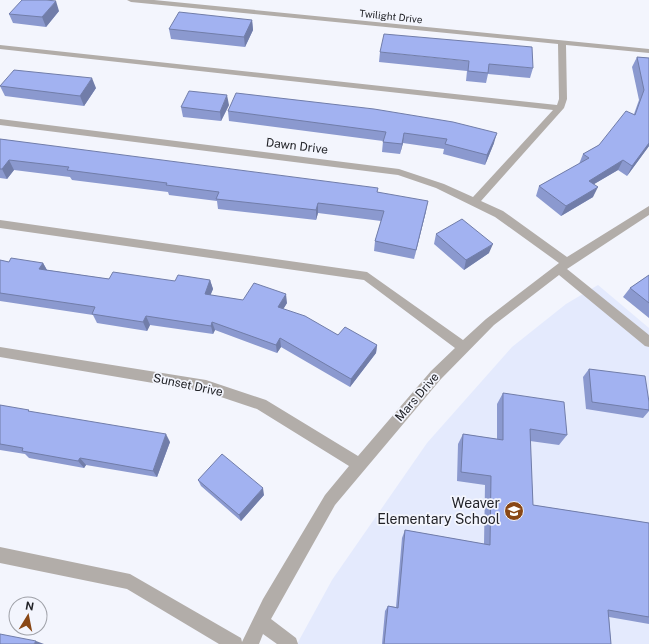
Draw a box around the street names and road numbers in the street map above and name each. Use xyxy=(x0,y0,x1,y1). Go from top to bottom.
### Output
street label: Twilight Drive xyxy=(359,7,423,25)
street label: Dawn Drive xyxy=(265,135,329,157)
street label: Mars Drive xyxy=(392,370,442,424)
street label: Sunset Drive xyxy=(152,371,224,399)

